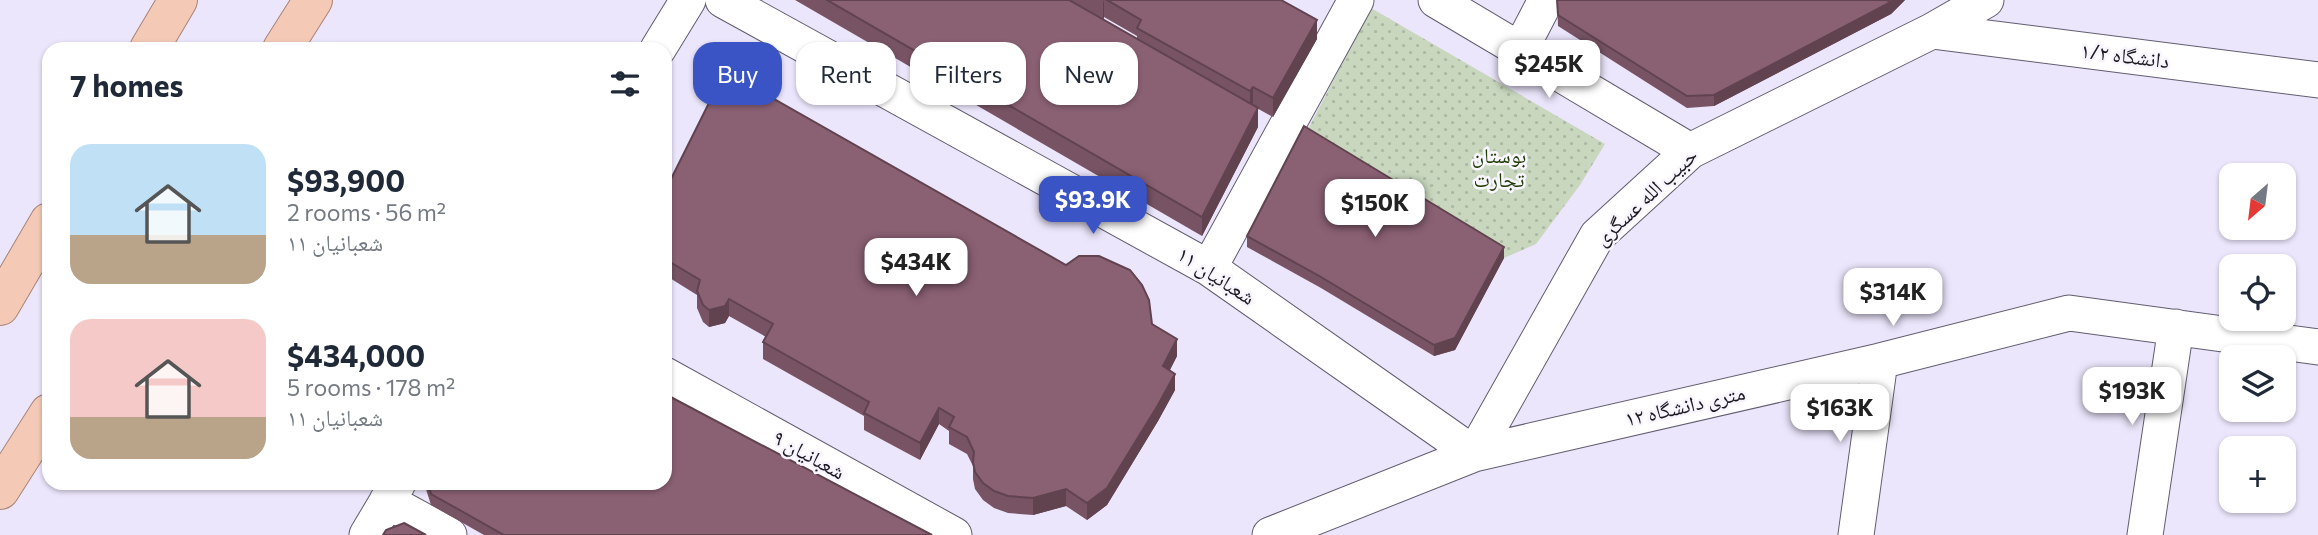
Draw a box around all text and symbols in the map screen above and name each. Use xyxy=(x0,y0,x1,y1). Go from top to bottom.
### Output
street label: دانشگاه ۱/۲ xyxy=(2079,37,2171,72)
pin: $245K xyxy=(1500,41,1598,100)
chip: Buy xyxy=(693,42,782,105)
chip: Rent xyxy=(796,42,896,105)
chip: Filters xyxy=(910,42,1026,105)
chip: New xyxy=(1040,42,1138,105)
text: $245K xyxy=(1514,49,1584,77)
icon: filters xyxy=(606,65,644,103)
text: 7 homes xyxy=(70,66,183,103)
park label: بوستان تجارت xyxy=(1472,142,1526,191)
street label: حبیب الله عسگری xyxy=(1588,142,1702,251)
text: $93,900 xyxy=(287,161,405,198)
north arrow xyxy=(2219,163,2296,240)
map controls xyxy=(2219,163,2296,513)
icon: home xyxy=(126,172,210,256)
pin: $93.9K xyxy=(1036,176,1150,236)
pin: $150K xyxy=(1326,180,1424,239)
text: $93.9K xyxy=(1055,185,1131,213)
text: $150K xyxy=(1341,188,1409,216)
text: 2 rooms · 56 m² xyxy=(287,198,446,226)
text: شعبانیان ۱۱ xyxy=(287,228,383,256)
pin: $434K xyxy=(867,238,965,298)
street label: شعبانیان ۱۱ xyxy=(1173,240,1260,310)
text: $434K xyxy=(881,247,951,275)
button: locate xyxy=(2219,254,2296,331)
pin: $314K xyxy=(1844,268,1942,328)
text: $314K xyxy=(1859,277,1927,305)
text: $434,000 xyxy=(287,336,425,373)
button: layers xyxy=(2219,345,2296,422)
icon: home xyxy=(126,347,210,431)
pin: $193K xyxy=(2083,368,2181,427)
text: 5 rooms · 178 m² xyxy=(287,373,455,401)
text: $193K xyxy=(2098,376,2166,404)
street label: ۱۲ متری دانشگاه xyxy=(1622,379,1747,431)
pin: $163K xyxy=(1791,384,1889,444)
text: $163K xyxy=(1806,393,1874,421)
text: شعبانیان ۱۱ xyxy=(287,403,383,431)
street label: شعبانیان ۹ xyxy=(769,424,850,484)
button: + xyxy=(2219,436,2296,513)

